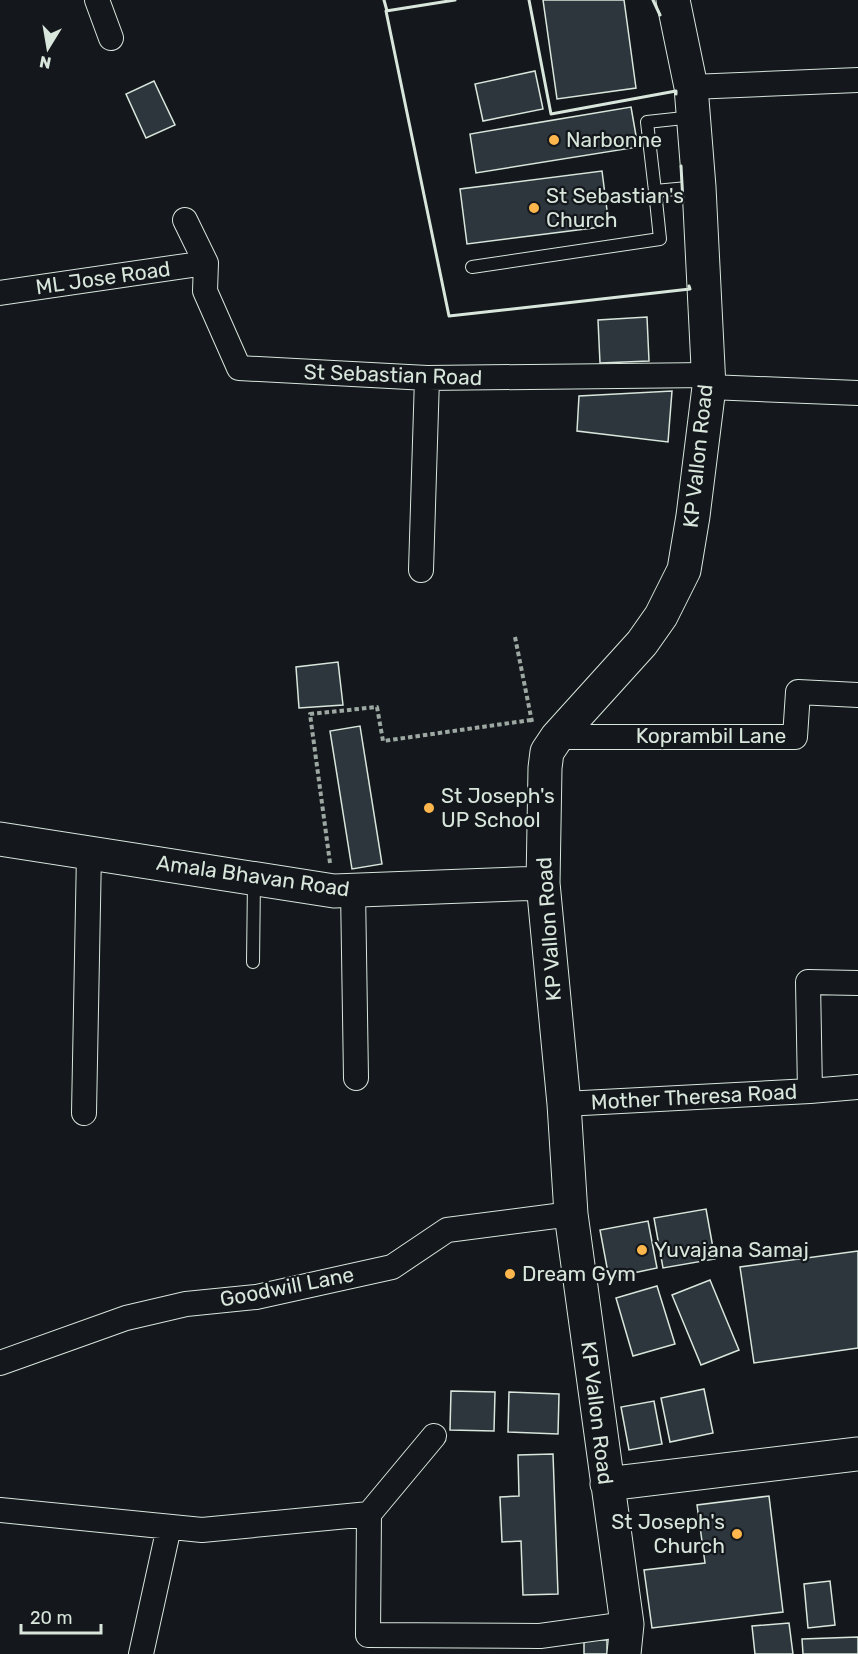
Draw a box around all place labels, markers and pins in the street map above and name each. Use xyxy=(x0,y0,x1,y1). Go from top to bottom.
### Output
place label: Narbonne xyxy=(566,127,662,152)
marker: Narbonne xyxy=(547,133,561,147)
place label: St Sebastian's Church xyxy=(546,183,684,232)
marker: St Sebastian's Church xyxy=(527,201,541,215)
place label: St Joseph's UP School xyxy=(441,783,555,832)
marker: St Joseph's UP School xyxy=(422,801,436,815)
place label: Yuvajana Samaj xyxy=(654,1237,809,1262)
marker: Yuvajana Samaj xyxy=(635,1243,649,1257)
place label: Dream Gym xyxy=(522,1261,636,1286)
marker: Dream Gym xyxy=(503,1267,517,1281)
place label: St Joseph's Church xyxy=(611,1509,725,1558)
marker: St Joseph's Church xyxy=(730,1527,744,1541)

